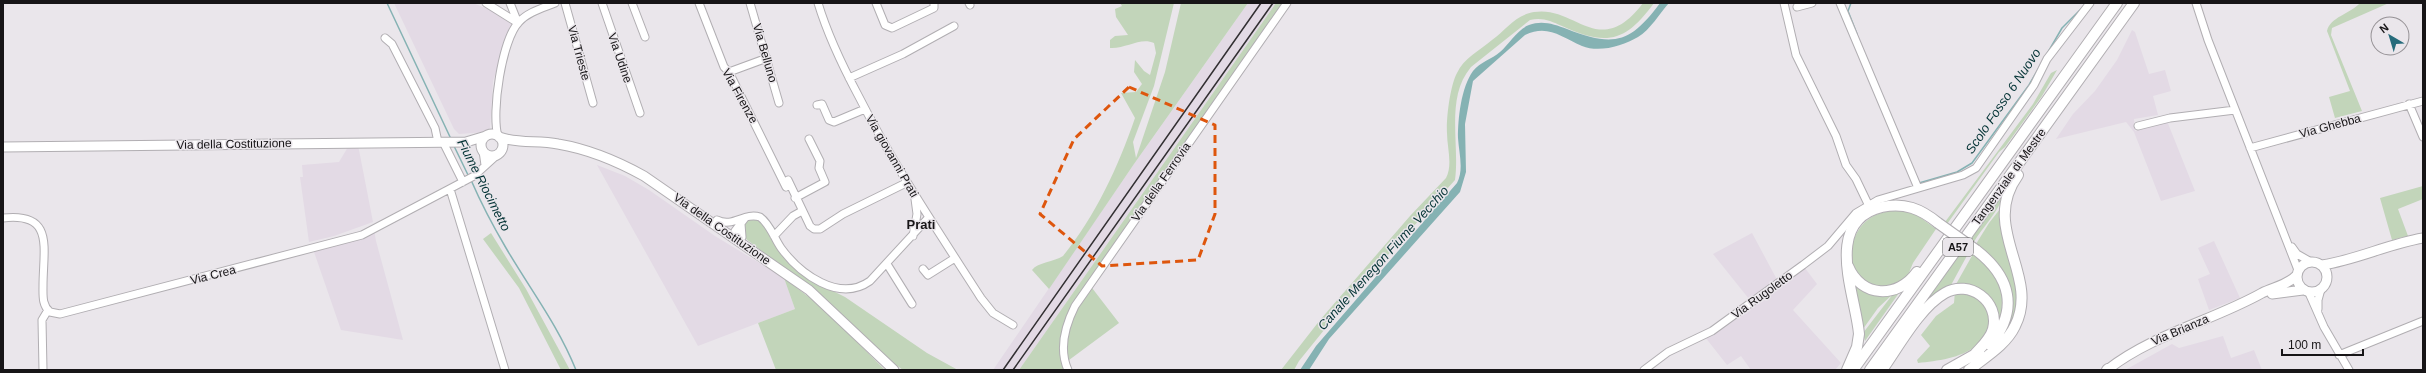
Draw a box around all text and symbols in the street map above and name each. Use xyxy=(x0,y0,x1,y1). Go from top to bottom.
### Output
north arrow xyxy=(2370,16,2410,56)
text: N xyxy=(2377,21,2391,35)
street label: Via Belluno xyxy=(750,22,780,84)
street label: Via Trieste xyxy=(565,24,593,82)
street label: Via Udine xyxy=(605,31,635,85)
water label: Scolo Fosso 6 Nuovo xyxy=(1962,46,2044,156)
street label: Via Firenze xyxy=(719,66,761,126)
street label: Via Ghebba xyxy=(2298,111,2363,141)
street label: Via giovanni Prati xyxy=(863,112,921,200)
street label: Tangenziale di Mestre xyxy=(1969,125,2049,228)
street label: Via della Costituzione xyxy=(176,136,292,152)
water label: Fiume Riocimetto xyxy=(454,137,514,233)
street label: Via della Ferrovia xyxy=(1129,140,1194,224)
water label: Canale Menegon Fiume Vecchio xyxy=(1314,183,1452,333)
street label: Via della Costituzione xyxy=(671,190,773,268)
district label: Prati xyxy=(907,217,935,232)
road number: A57 xyxy=(1943,238,1973,256)
street label: Via Crea xyxy=(189,263,238,287)
street label: Via Rugoletto xyxy=(1729,268,1795,322)
street label: Via Brianza xyxy=(2149,311,2211,348)
scale bar xyxy=(2282,331,2363,357)
text: 100 m xyxy=(2288,338,2321,352)

